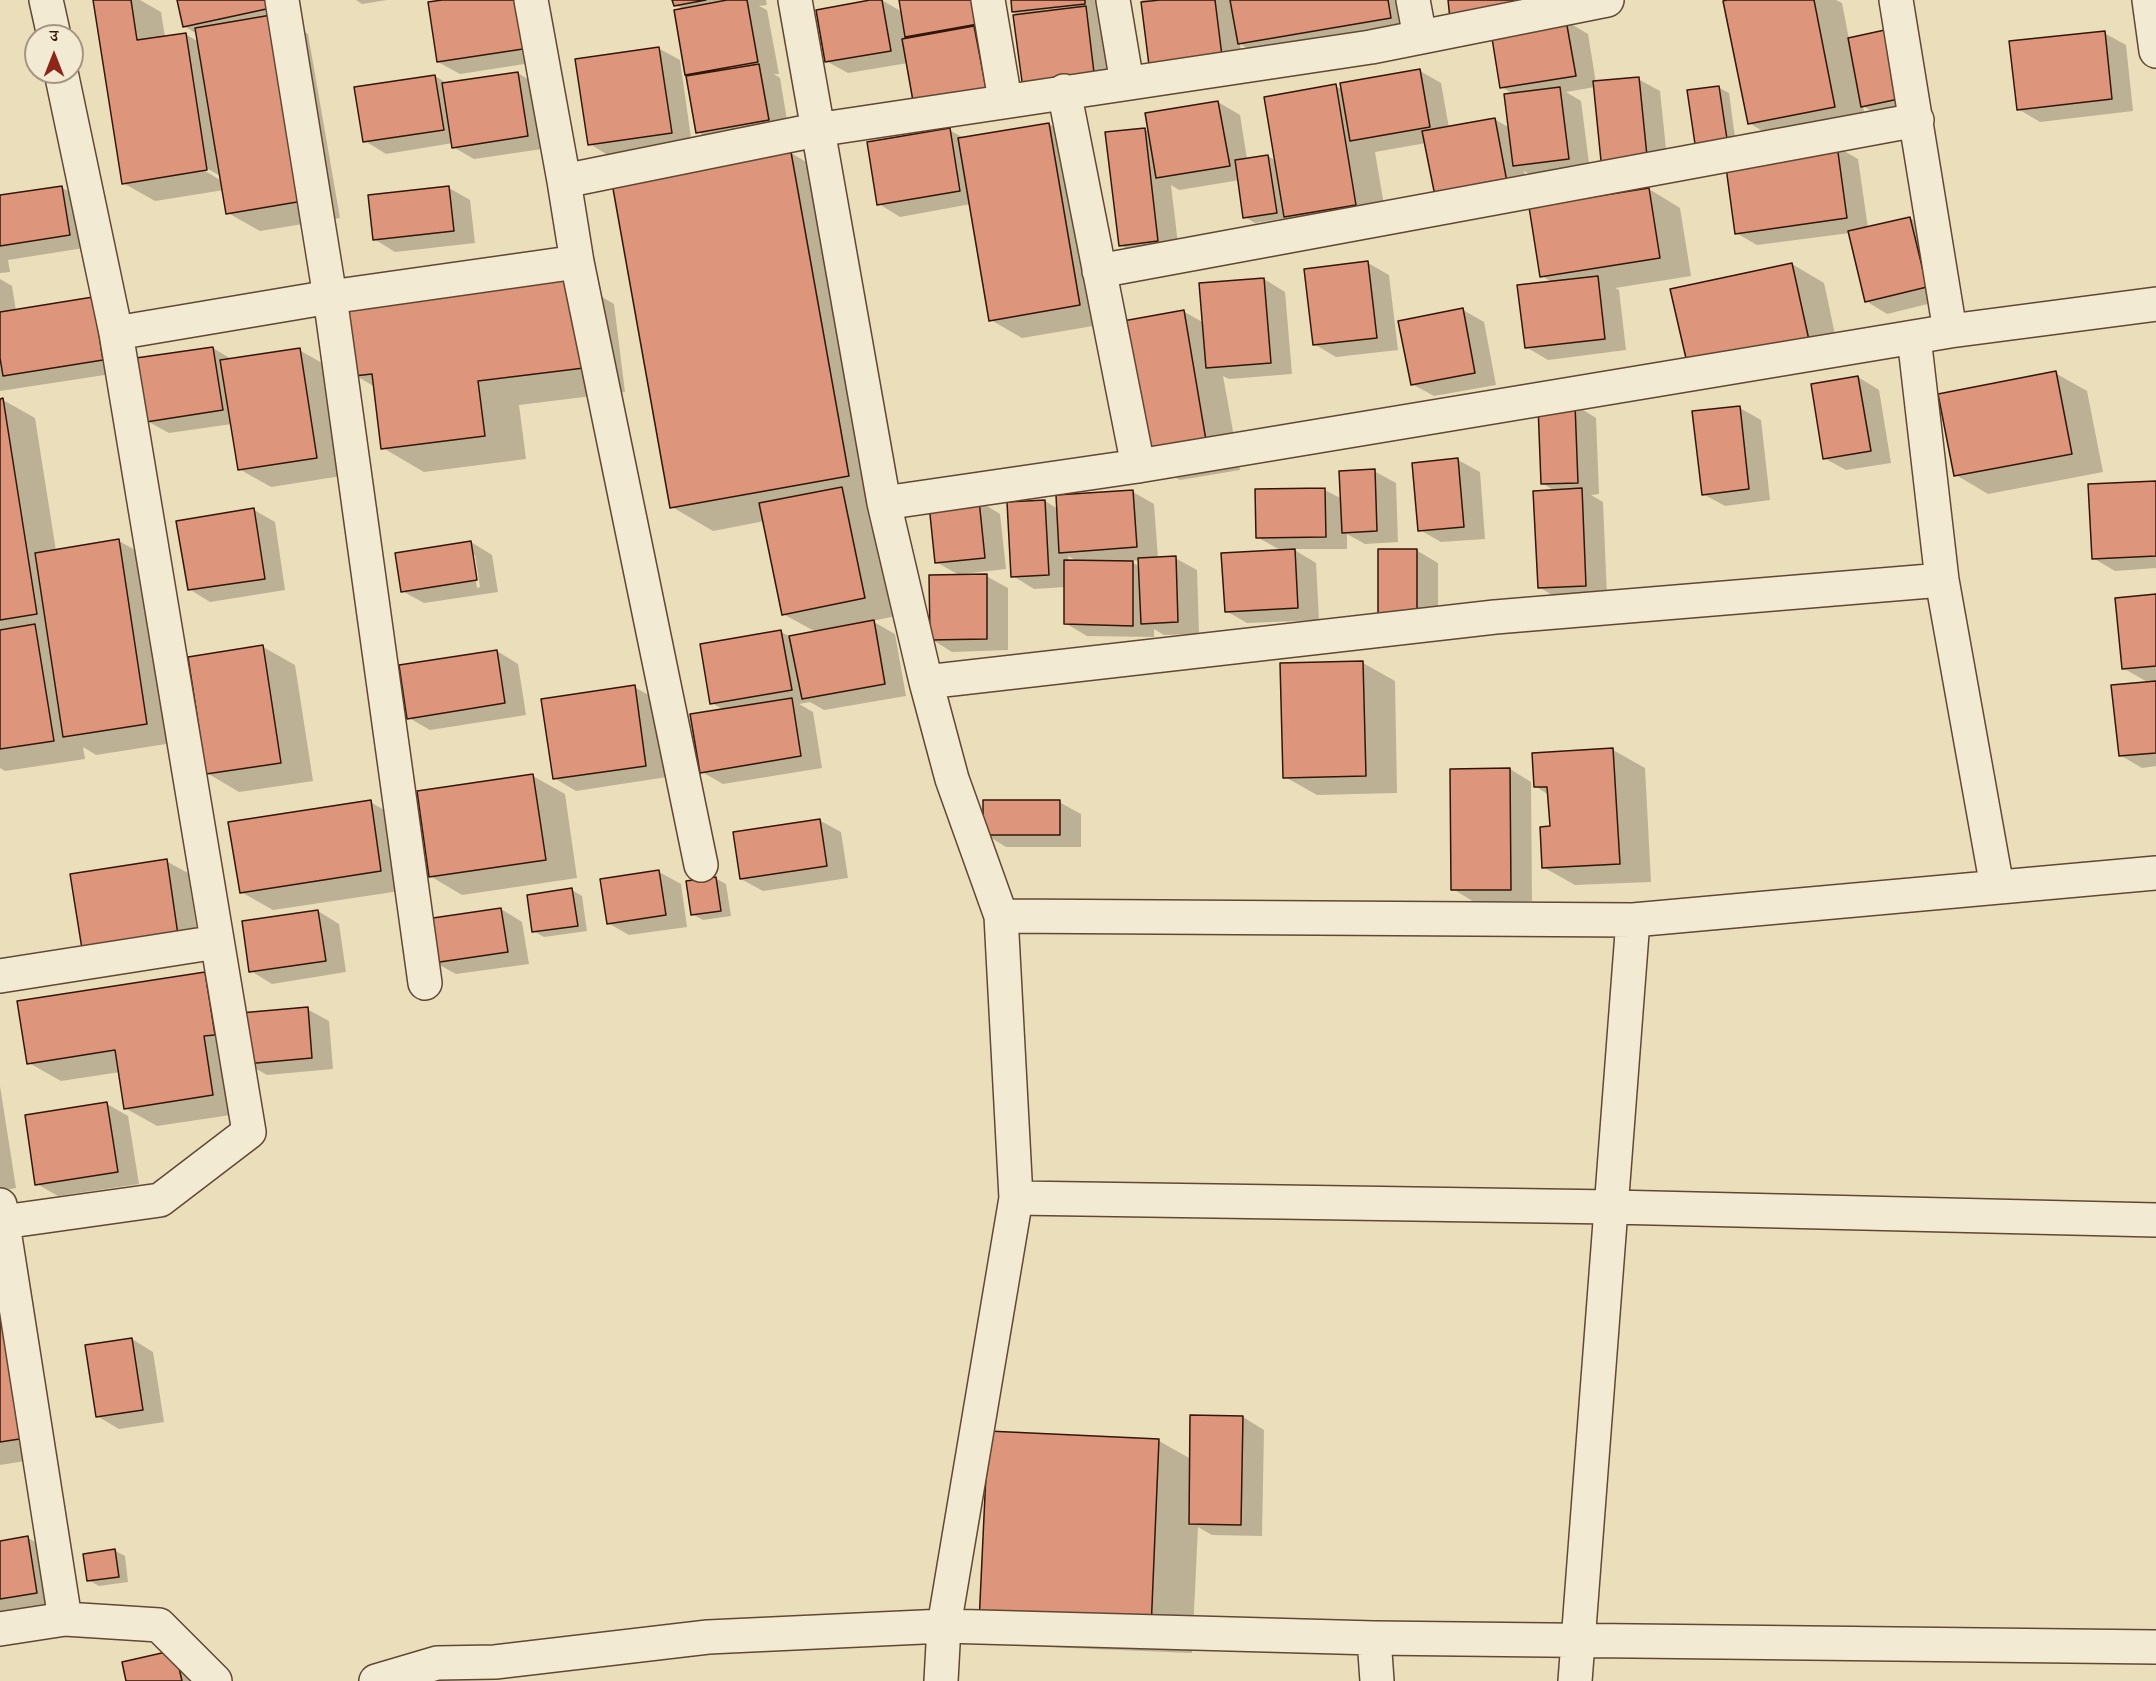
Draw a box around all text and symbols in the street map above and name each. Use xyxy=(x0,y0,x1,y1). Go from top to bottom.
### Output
north arrow xyxy=(24,24,84,84)
text: उ xyxy=(50,26,58,49)

